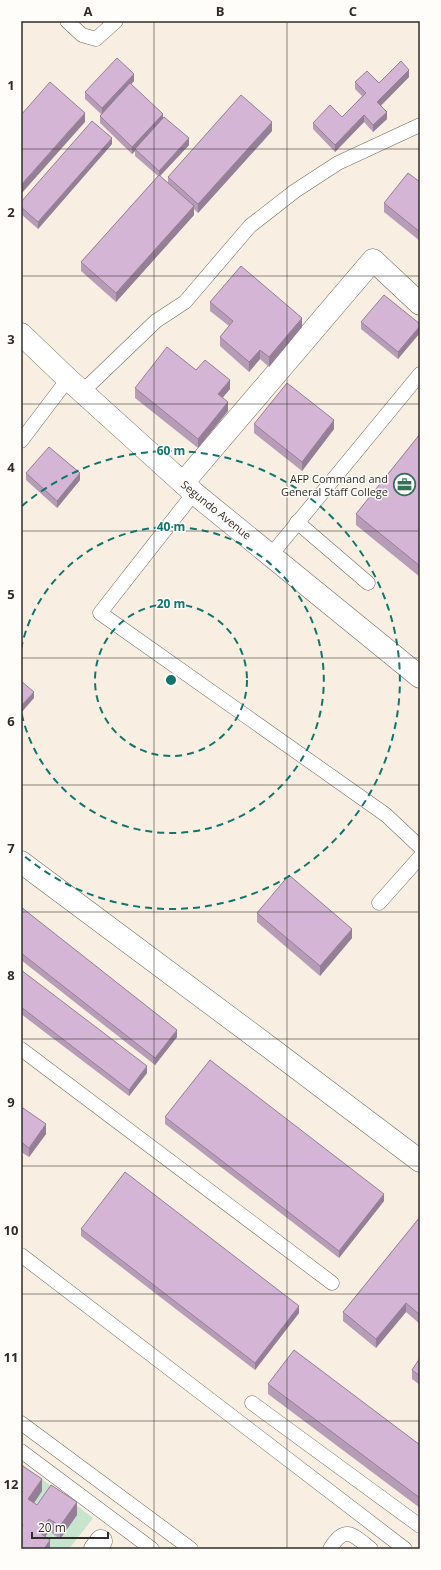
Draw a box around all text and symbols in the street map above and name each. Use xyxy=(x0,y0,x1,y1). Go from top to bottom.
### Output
text: A xyxy=(84,2,93,20)
text: B xyxy=(216,2,225,20)
text: C xyxy=(349,2,357,20)
text: 1 xyxy=(7,76,15,94)
text: 2 xyxy=(7,203,15,221)
text: 3 xyxy=(7,330,15,348)
text: 60 m xyxy=(157,442,185,459)
text: 4 xyxy=(7,458,15,476)
place label: AFP Command and General Staff College xyxy=(281,471,388,499)
office icon: AFP Command and General Staff College xyxy=(391,472,417,498)
street label: Segundo Avenue xyxy=(178,477,255,543)
text: 40 m xyxy=(157,518,185,535)
text: 5 xyxy=(7,585,15,603)
text: 20 m xyxy=(157,595,185,612)
centre of rings xyxy=(164,673,178,687)
text: 6 xyxy=(7,712,15,730)
text: 7 xyxy=(7,839,15,857)
text: 8 xyxy=(7,966,15,984)
text: 9 xyxy=(7,1093,15,1111)
text: 10 xyxy=(4,1221,18,1239)
text: 11 xyxy=(4,1348,18,1366)
text: 12 xyxy=(4,1475,19,1493)
scale bar xyxy=(32,1514,108,1540)
text: 20 m xyxy=(38,1519,66,1536)

